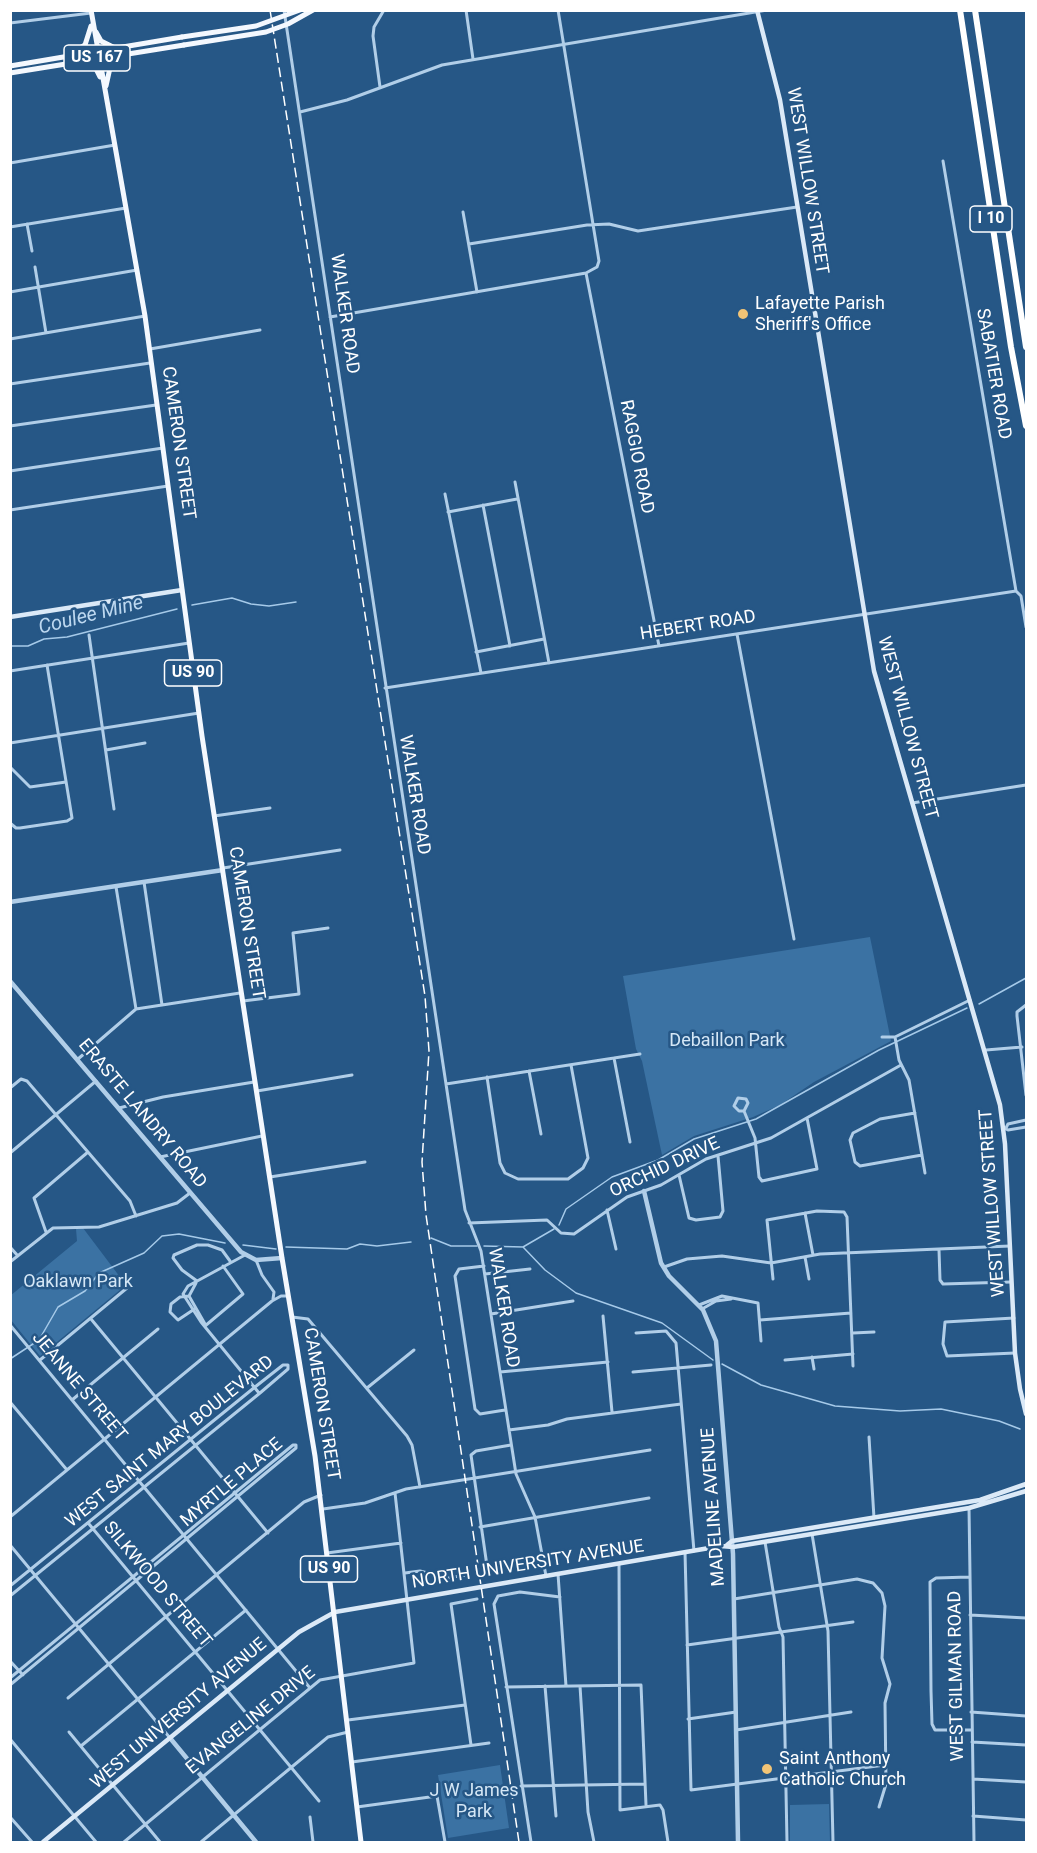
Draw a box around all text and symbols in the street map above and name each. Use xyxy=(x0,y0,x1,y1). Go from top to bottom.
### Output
road number: US 167 xyxy=(64,45,130,71)
street label: WEST WILLOW STREET xyxy=(782,86,832,276)
road number: I 10 xyxy=(970,206,1012,232)
street label: WALKER ROAD xyxy=(325,253,363,375)
place label: Lafayette Parish Sheriff's Office xyxy=(755,293,885,336)
marker: Lafayette Parish Sheriff's Office xyxy=(736,307,750,321)
street label: SABATIER ROAD xyxy=(971,307,1015,441)
street label: CAMERON STREET xyxy=(157,365,199,521)
street label: RAGGIO ROAD xyxy=(614,398,658,516)
water label: Coulee Mine xyxy=(36,591,146,641)
street label: HEBERT ROAD xyxy=(639,606,757,646)
street label: WEST WILLOW STREET xyxy=(872,634,942,822)
road number: US 90 xyxy=(164,660,222,686)
street label: WALKER ROAD xyxy=(394,734,434,856)
street label: CAMERON STREET xyxy=(223,845,269,1001)
park label: Debaillon Park xyxy=(669,1030,785,1052)
street label: ERASTE LANDRY ROAD xyxy=(73,1035,211,1193)
street label: WEST WILLOW STREET xyxy=(976,1108,1010,1298)
street label: ORCHID DRIVE xyxy=(607,1133,723,1203)
street label: WALKER ROAD xyxy=(483,1247,523,1369)
park label: Oaklawn Park xyxy=(23,1271,133,1293)
street label: CAMERON STREET xyxy=(298,1326,344,1482)
street label: JEANNE STREET xyxy=(27,1328,131,1446)
street label: WEST SAINT MARY BOULEVARD xyxy=(62,1351,278,1533)
street label: MADELINE AVENUE xyxy=(698,1427,730,1587)
street label: MYRTLE PLACE xyxy=(177,1434,287,1532)
street label: SILKWOOD STREET xyxy=(98,1518,216,1652)
street label: NORTH UNIVERSITY AVENUE xyxy=(410,1536,646,1594)
road number: US 90 xyxy=(300,1556,358,1582)
street label: WEST GILMAN ROAD xyxy=(945,1590,969,1762)
street label: WEST UNIVERSITY AVENUE xyxy=(87,1634,271,1794)
street label: EVANGELINE DRIVE xyxy=(182,1662,320,1780)
place label: Saint Anthony Catholic Church xyxy=(779,1748,906,1790)
marker: Saint Anthony Catholic Church xyxy=(760,1762,774,1776)
park label: J W James Park xyxy=(429,1780,519,1822)

